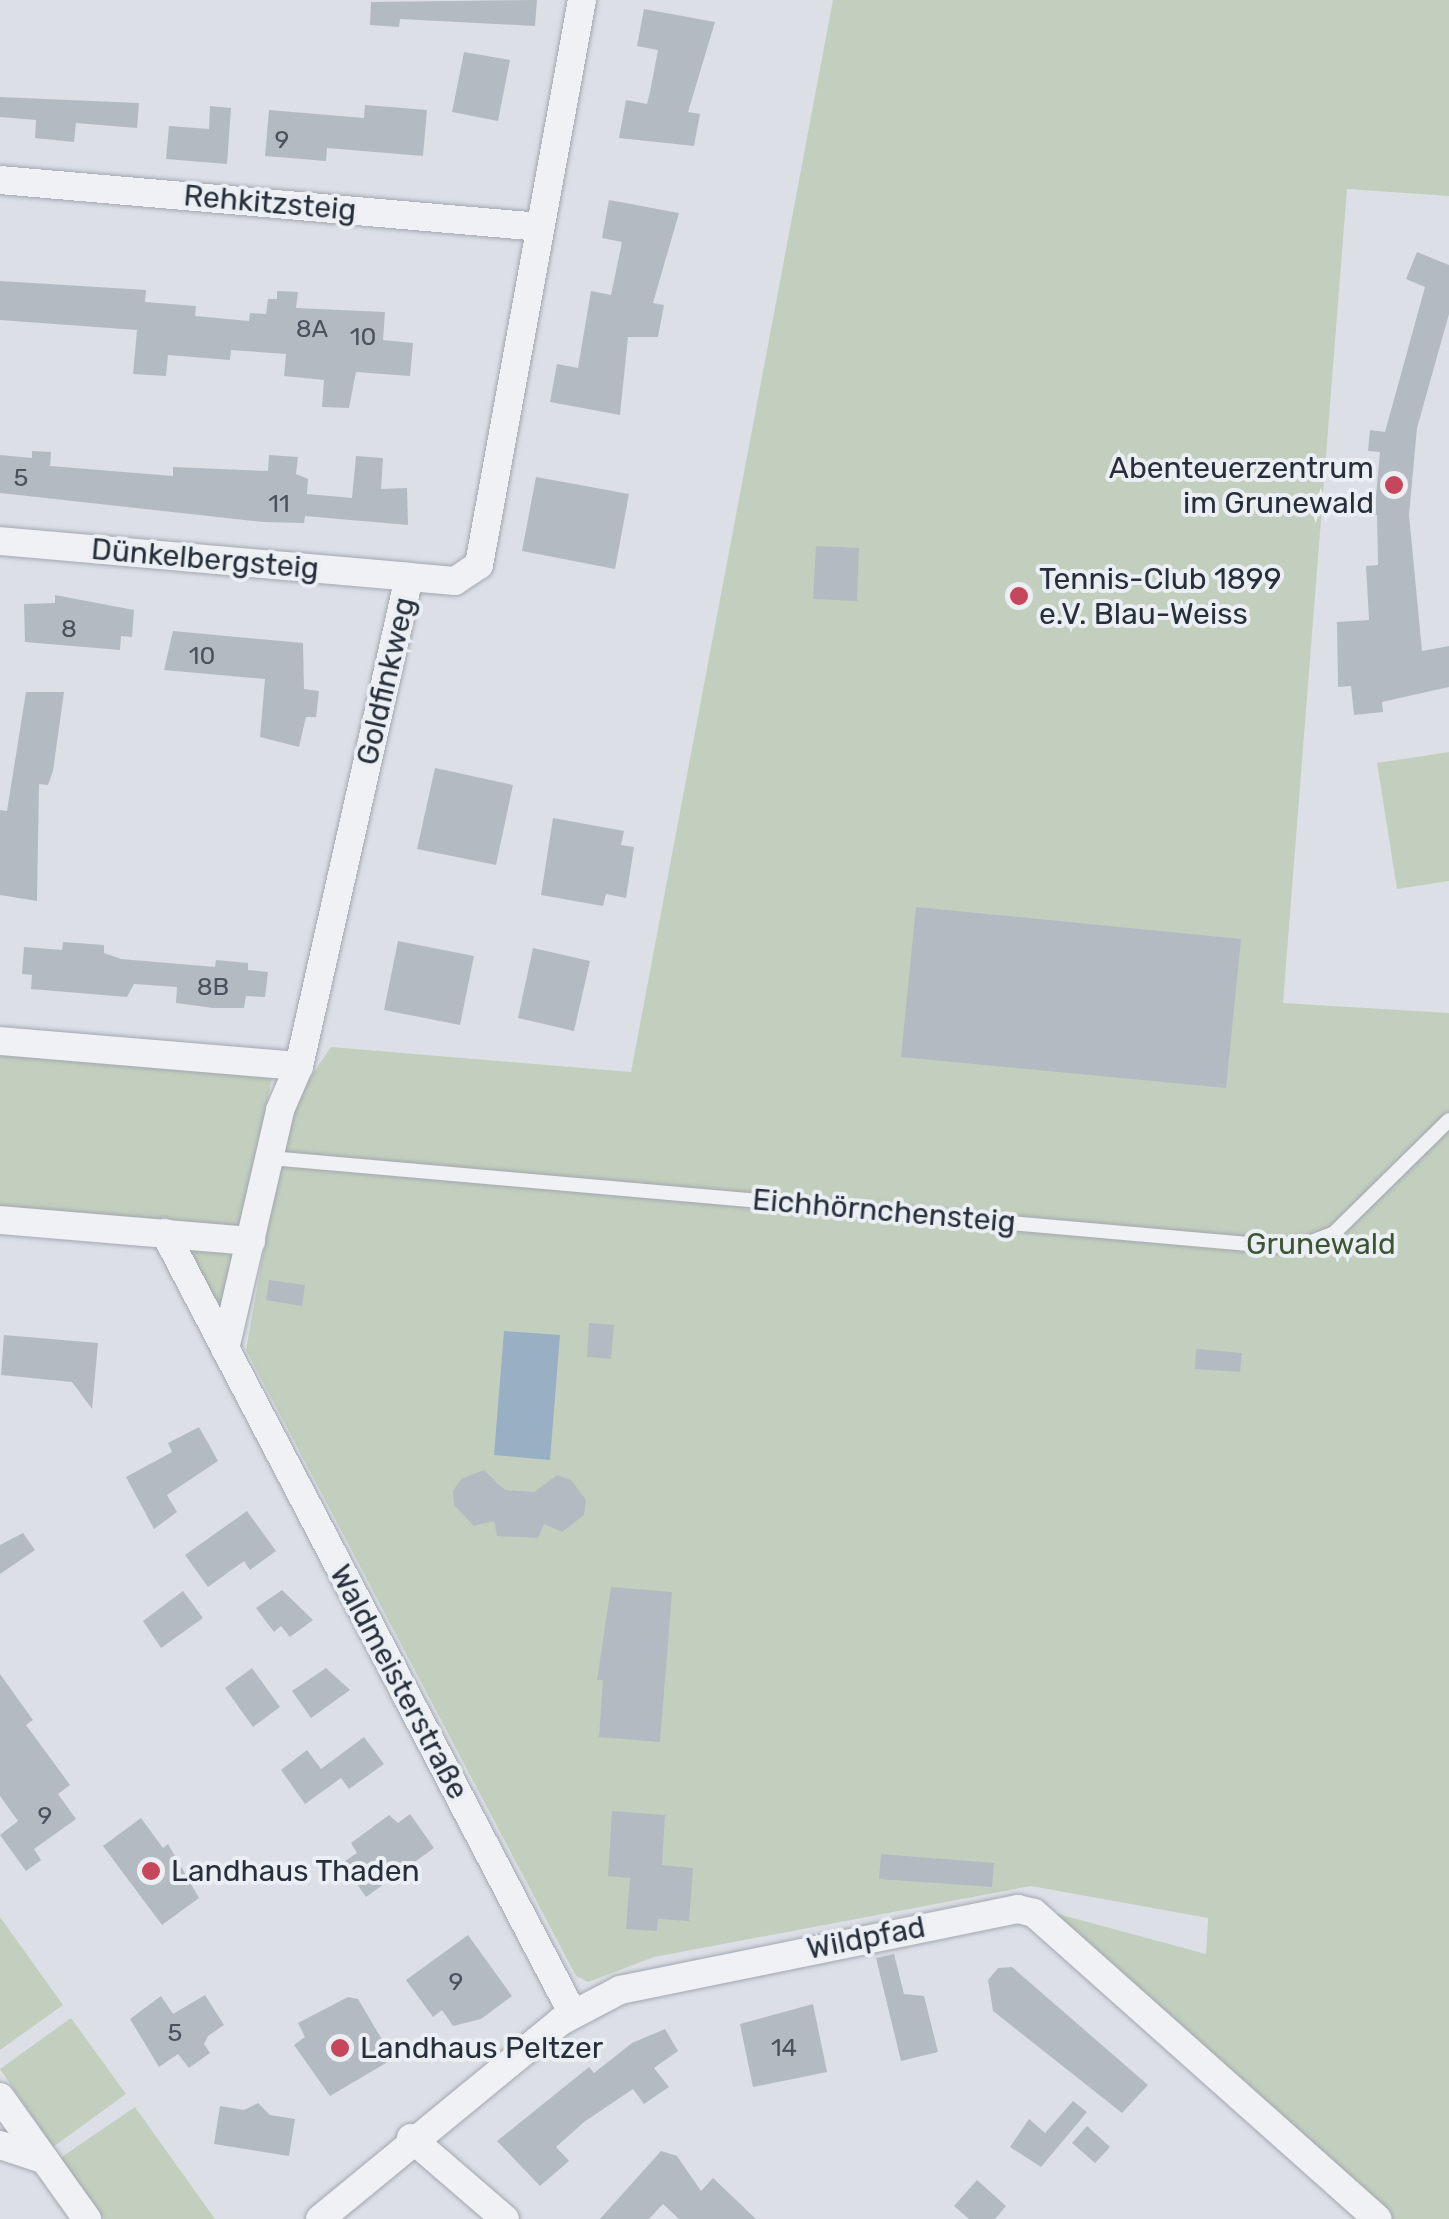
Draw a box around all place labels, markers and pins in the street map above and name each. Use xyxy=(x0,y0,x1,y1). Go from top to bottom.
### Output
place label: Abenteuerzentrum im Grunewald xyxy=(1109,450,1374,520)
marker: Abenteuerzentrum im Grunewald xyxy=(1383,474,1405,496)
place label: Tennis-Club 1899 e.V. Blau-Weiss xyxy=(1039,561,1281,632)
marker: Tennis-Club 1899 e.V. Blau-Weiss xyxy=(1008,585,1030,607)
place label: Landhaus Thaden xyxy=(171,1853,420,1889)
marker: Landhaus Thaden xyxy=(140,1860,162,1882)
place label: Landhaus Peltzer xyxy=(360,2030,603,2066)
marker: Landhaus Peltzer xyxy=(329,2037,351,2059)

